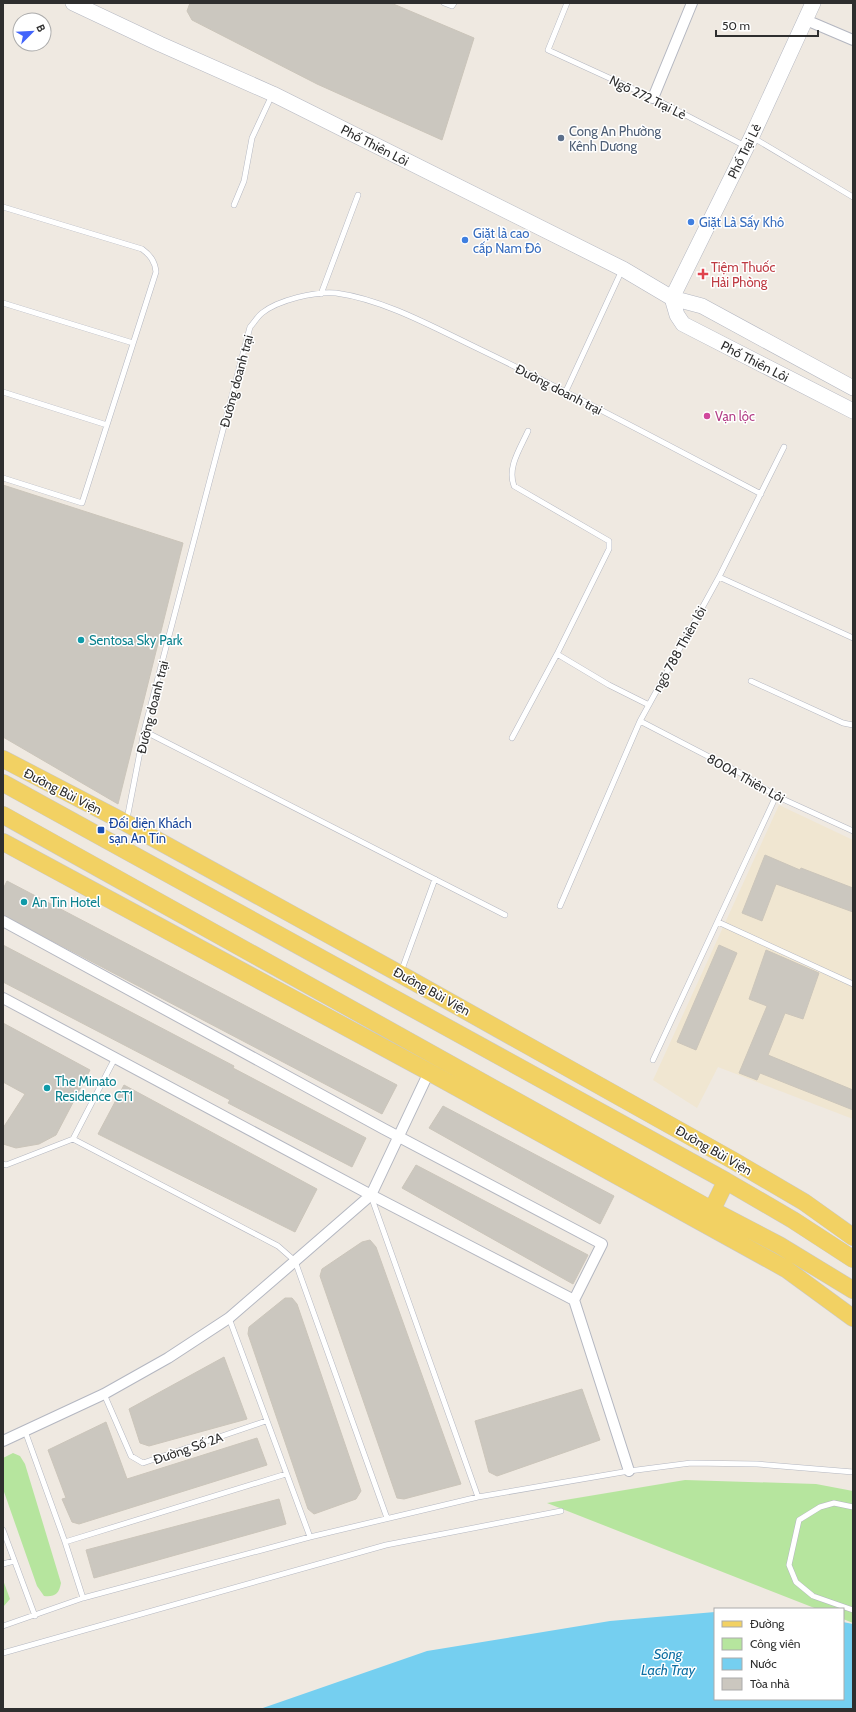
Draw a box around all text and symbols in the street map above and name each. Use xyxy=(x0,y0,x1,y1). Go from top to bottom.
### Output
north arrow xyxy=(12,12,52,52)
scale bar xyxy=(716,12,818,38)
text: 50 m xyxy=(722,18,750,33)
text: B xyxy=(33,22,49,34)
street label: Ngõ 272 Trại Lẻ xyxy=(607,72,689,123)
street label: Phố Thiên Lôi xyxy=(338,121,412,169)
street label: Phố Trại Lẻ xyxy=(724,121,764,181)
place label: Cong An Phường Kênh Dương xyxy=(569,123,661,154)
marker: Cong An Phường Kênh Dương xyxy=(556,133,566,143)
place label: Giặt Là Sấy Khô xyxy=(699,214,784,230)
marker: Giặt Là Sấy Khô xyxy=(686,217,696,227)
place label: Giặt là cao cấp Nam Đô xyxy=(473,225,542,256)
marker: Giặt là cao cấp Nam Đô xyxy=(460,235,470,245)
place label: Tiệm Thuốc Hải Phòng xyxy=(711,259,775,290)
marker: Tiệm Thuốc Hải Phòng xyxy=(698,269,708,279)
street label: Đường doanh trại xyxy=(216,333,256,429)
street label: Phố Thiên Lôi xyxy=(718,337,792,385)
street label: Đường doanh trại xyxy=(513,360,605,418)
place label: Vạn lộc xyxy=(715,408,755,424)
marker: Vạn lộc xyxy=(702,411,712,421)
street label: ngõ 788 Thiên lôi xyxy=(649,603,709,695)
place label: Sentosa Sky Park xyxy=(89,632,183,648)
marker: Sentosa Sky Park xyxy=(76,635,86,645)
street label: Đường doanh trại xyxy=(133,659,171,755)
street label: 800A Thiên Lôi xyxy=(704,750,788,806)
street label: Đường Bùi Viện xyxy=(21,764,105,818)
place label: Đối diện Khách sạn An Tín xyxy=(109,815,192,846)
marker: Đối diện Khách sạn An Tín xyxy=(96,825,106,835)
place label: An Tin Hotel xyxy=(32,894,100,910)
marker: An Tin Hotel xyxy=(19,897,29,907)
street label: Đường Bùi Viện xyxy=(391,963,473,1019)
place label: The Minato Residence CT1 xyxy=(55,1073,133,1104)
marker: The Minato Residence CT1 xyxy=(42,1083,52,1093)
street label: Đường Bùi Viện xyxy=(673,1122,755,1178)
street label: Đường Số 2A xyxy=(151,1429,225,1467)
legend xyxy=(714,1608,844,1700)
text: Đường xyxy=(750,1616,785,1631)
text: Công viên xyxy=(750,1636,801,1651)
water label: Sông Lạch Tray xyxy=(641,1645,696,1679)
text: Nước xyxy=(750,1656,777,1671)
text: Tòa nhà xyxy=(750,1676,790,1691)

